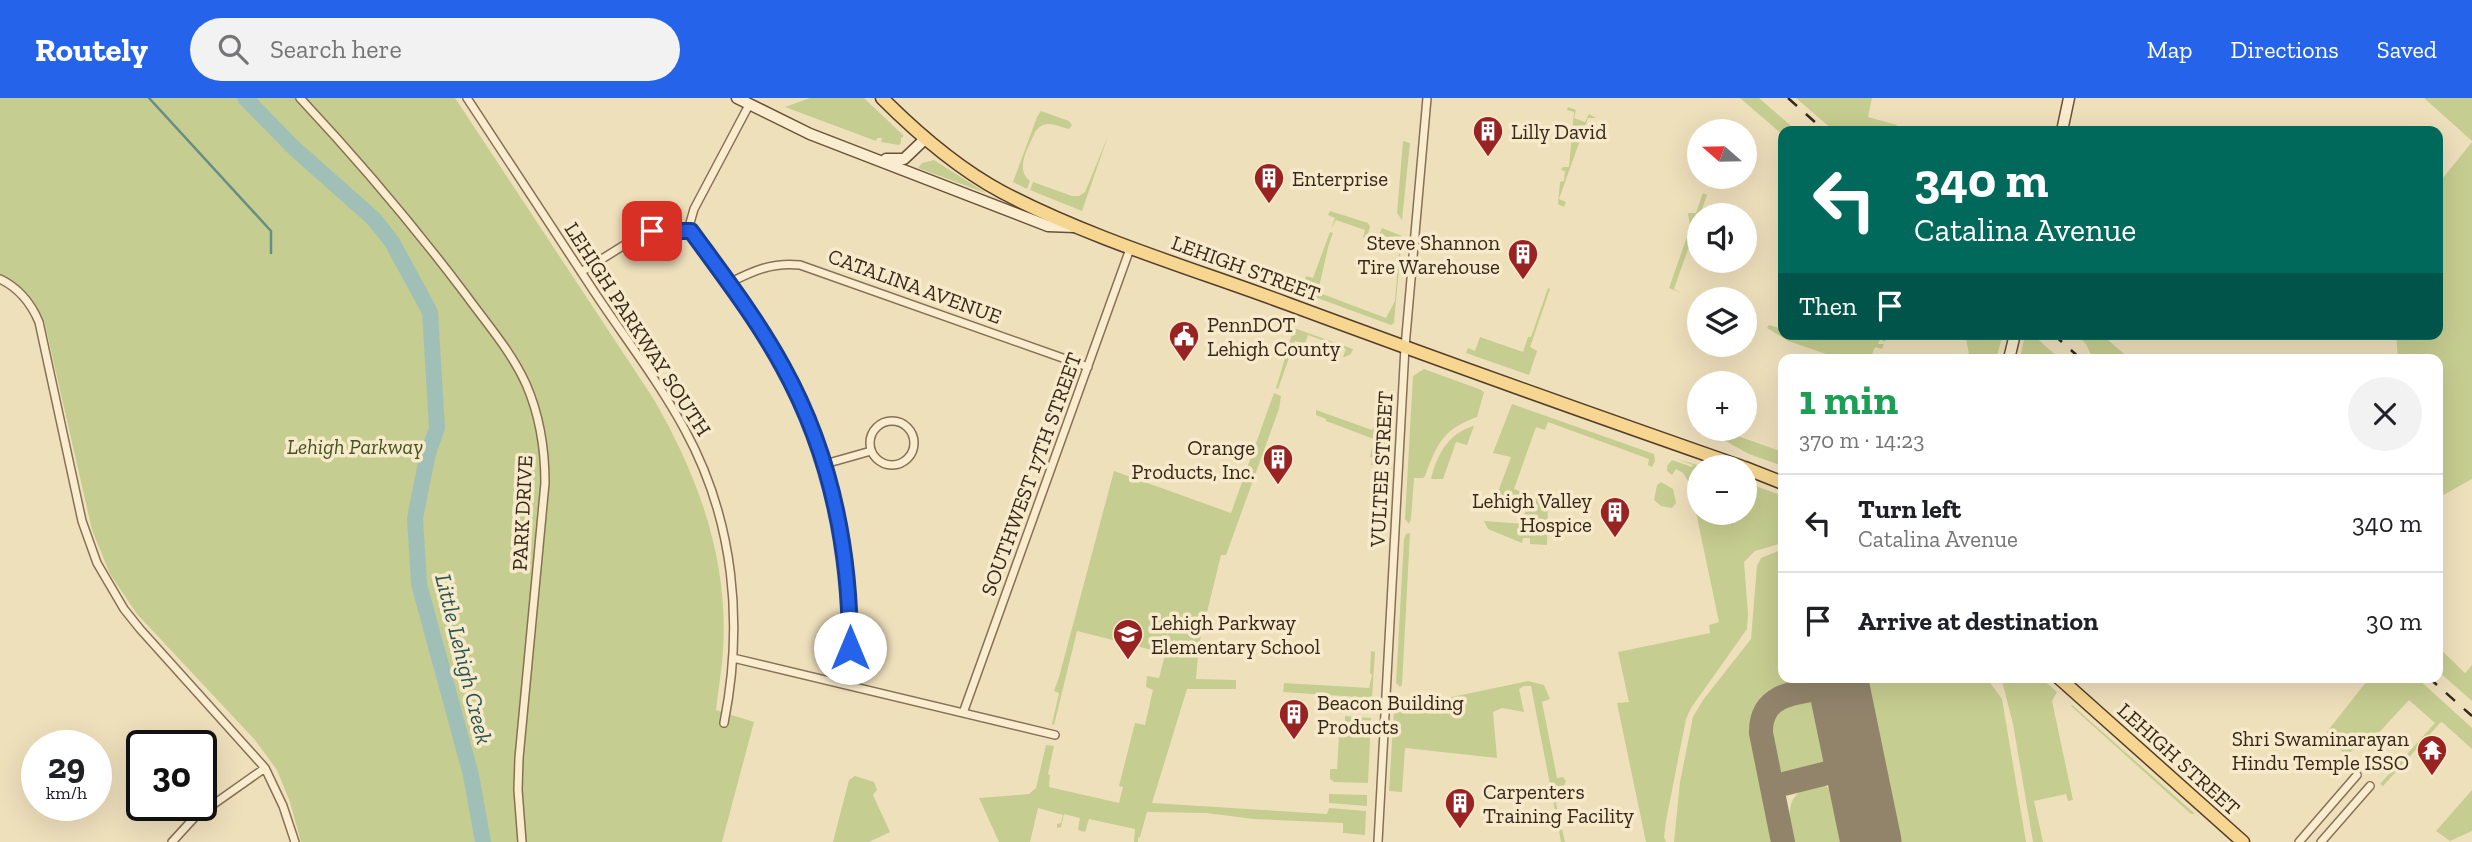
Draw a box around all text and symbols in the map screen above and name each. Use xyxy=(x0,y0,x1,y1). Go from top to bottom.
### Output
search box xyxy=(190,18,680,81)
text: Routely xyxy=(35,30,148,69)
icon: search xyxy=(214,30,252,68)
text: Search here xyxy=(270,33,402,65)
text: Map xyxy=(2147,35,2193,64)
text: Directions xyxy=(2231,35,2339,64)
text: Saved xyxy=(2377,35,2437,64)
building icon: Lilly David xyxy=(1471,114,1505,158)
place label: Lilly David xyxy=(1511,119,1607,144)
north arrow xyxy=(1687,119,1757,189)
map controls xyxy=(1687,119,1757,525)
text: 340 m xyxy=(1914,151,2048,210)
icon: left xyxy=(1799,154,1890,245)
building icon: Enterprise xyxy=(1252,161,1286,205)
place label: Enterprise xyxy=(1292,166,1388,191)
pin xyxy=(622,201,682,261)
button: sound xyxy=(1687,203,1757,273)
text: Catalina Avenue xyxy=(1914,211,2136,249)
icon: arrive xyxy=(633,212,671,250)
street label: LEHIGH PARKWAY SOUTH xyxy=(559,217,717,441)
street label: LEHIGH STREET xyxy=(1168,230,1324,306)
place label: Steve Shannon Tire Warehouse xyxy=(1357,230,1500,279)
building icon: Steve Shannon Tire Warehouse xyxy=(1506,237,1540,281)
street label: CATALINA AVENUE xyxy=(825,243,1005,329)
button: layers xyxy=(1687,287,1757,357)
icon: arrive xyxy=(1871,287,1909,325)
text: Then xyxy=(1799,290,1857,322)
place label: PennDOT Lehigh County xyxy=(1207,312,1341,361)
public building icon: PennDOT Lehigh County xyxy=(1167,319,1201,363)
street label: SOUTHWEST 17TH STREET xyxy=(975,349,1087,599)
button: + xyxy=(1687,371,1757,441)
text: 1 min xyxy=(1799,374,1898,425)
button: close xyxy=(2348,377,2422,451)
street label: VULTEE STREET xyxy=(1364,390,1398,549)
text: 370 m · 14:23 xyxy=(1799,426,1924,454)
park label: Lehigh Parkway xyxy=(287,434,423,459)
place label: Orange Products, Inc. xyxy=(1131,435,1255,484)
building icon: Orange Products, Inc. xyxy=(1261,442,1295,486)
street label: PARK DRIVE xyxy=(506,455,538,571)
button: − xyxy=(1687,455,1757,525)
place label: Lehigh Valley Hospice xyxy=(1472,488,1592,537)
text: Turn left xyxy=(1858,493,1961,525)
building icon: Lehigh Valley Hospice xyxy=(1598,495,1632,539)
icon: left xyxy=(1799,504,1837,542)
text: 340 m xyxy=(2352,507,2422,539)
text: Catalina Avenue xyxy=(1858,525,2018,553)
water label: Little Lehigh Creek xyxy=(429,571,499,747)
icon: arrive xyxy=(1799,602,1837,640)
text: Arrive at destination xyxy=(1858,605,2098,637)
text: 30 m xyxy=(2366,605,2422,637)
place label: Lehigh Parkway Elementary School xyxy=(1151,610,1321,659)
position arrow xyxy=(813,611,887,685)
school or university icon: Lehigh Parkway Elementary School xyxy=(1111,617,1145,661)
place label: Beacon Building Products xyxy=(1317,690,1464,739)
building icon: Beacon Building Products xyxy=(1277,697,1311,741)
street label: LEHIGH STREET xyxy=(2113,697,2245,821)
place label: Shri Swaminarayan Hindu Temple ISSO xyxy=(2232,726,2409,775)
speed limit sign: 30 xyxy=(126,730,217,821)
temple icon: Shri Swaminarayan Hindu Temple ISSO xyxy=(2415,733,2449,777)
text: 29 xyxy=(48,745,85,787)
place label: Carpenters Training Facility xyxy=(1483,779,1634,828)
text: km/h xyxy=(46,782,87,804)
building icon: Carpenters Training Facility xyxy=(1443,786,1477,830)

